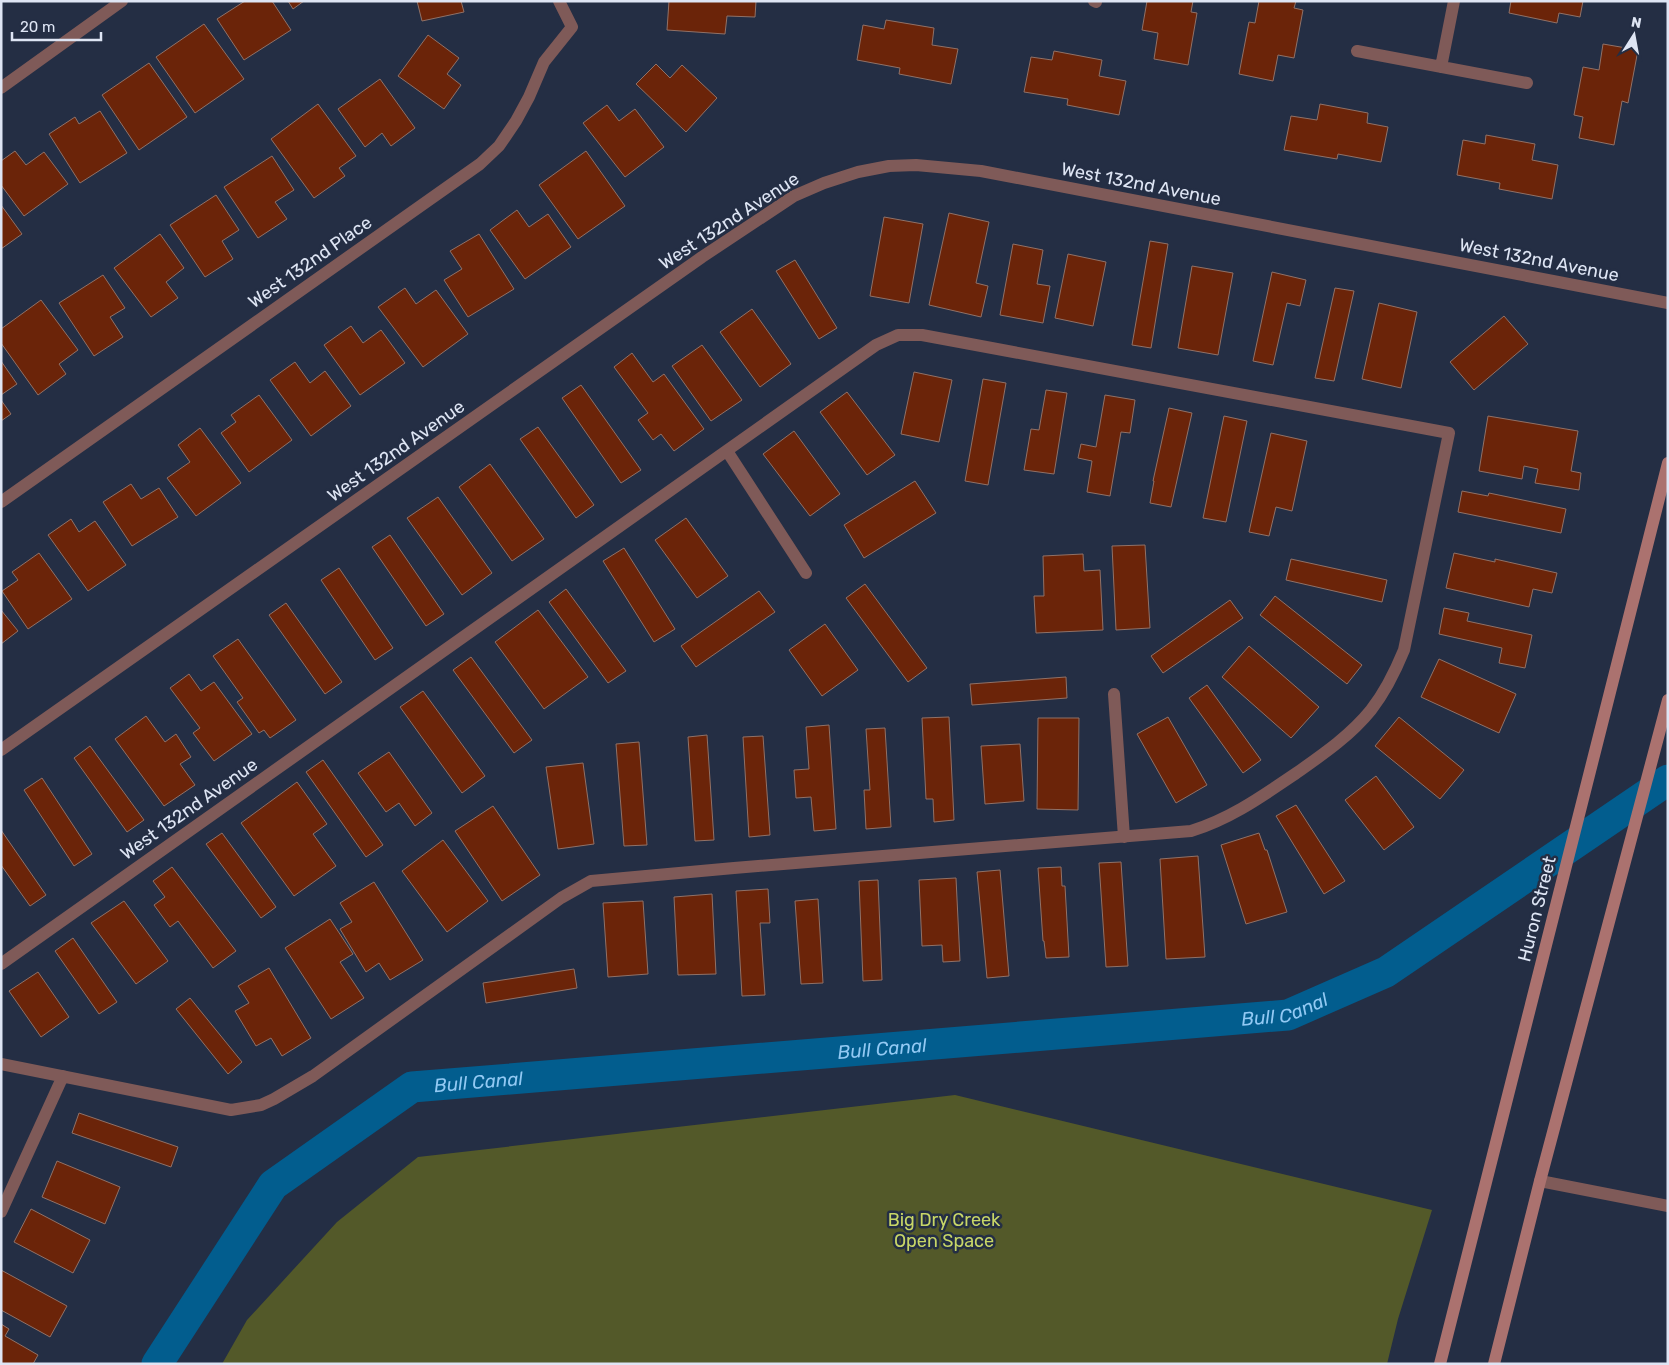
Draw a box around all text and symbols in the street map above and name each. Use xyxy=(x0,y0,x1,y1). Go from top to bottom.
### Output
scale bar xyxy=(12,10,101,42)
north arrow xyxy=(1609,10,1659,60)
text: N xyxy=(1630,13,1643,32)
text: 20 m xyxy=(20,18,55,36)
street label: West 132nd Avenue xyxy=(1059,158,1223,210)
street label: West 132nd Avenue xyxy=(655,168,803,274)
street label: West 132nd Place xyxy=(244,211,376,313)
street label: West 132nd Avenue xyxy=(1457,234,1621,286)
street label: West 132nd Avenue xyxy=(323,395,469,507)
street label: West 132nd Avenue xyxy=(116,753,262,865)
street label: Huron Street xyxy=(1513,854,1561,964)
water label: Bull Canal xyxy=(1240,987,1332,1030)
water label: Bull Canal xyxy=(837,1033,928,1063)
water label: Bull Canal xyxy=(433,1066,524,1097)
park label: Big Dry Creek Open Space xyxy=(888,1209,1001,1252)

